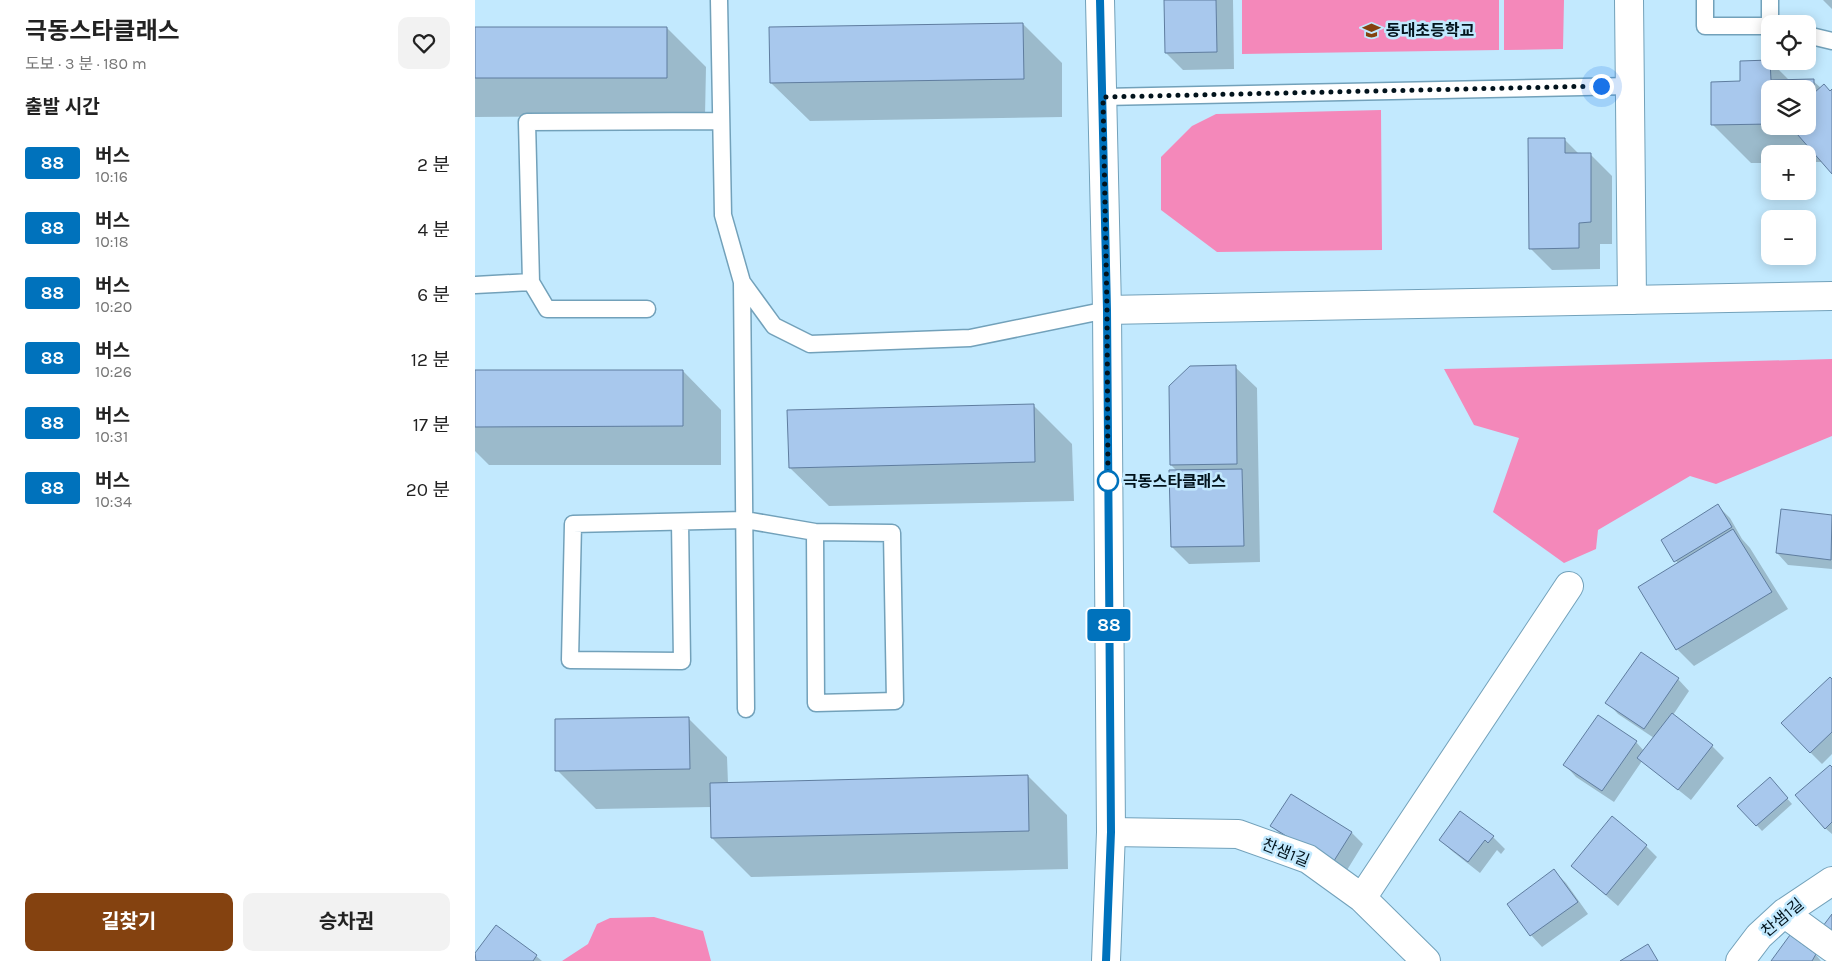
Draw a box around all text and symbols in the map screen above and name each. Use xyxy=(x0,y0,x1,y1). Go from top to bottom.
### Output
map controls xyxy=(1761,15,1816,265)
button: locate xyxy=(1761,15,1816,70)
text: 극동스타클래스 xyxy=(25,17,180,45)
button: heart xyxy=(398,17,450,69)
school or university icon: 동대초등학교 xyxy=(1362,20,1382,40)
place label: 동대초등학교 xyxy=(1386,21,1475,40)
text: 도보 · 3 분 · 180 m xyxy=(25,54,147,73)
your location xyxy=(1589,74,1614,99)
button: layers xyxy=(1761,80,1816,135)
text: 출발 시간 xyxy=(25,96,100,118)
text: 버스 xyxy=(95,145,130,167)
button: + xyxy=(1761,145,1816,200)
text: 88 xyxy=(41,152,64,174)
text: 2 분 xyxy=(417,154,450,176)
text: 10:16 xyxy=(95,167,128,186)
text: 버스 xyxy=(95,210,130,232)
button: − xyxy=(1761,210,1816,265)
text: 88 xyxy=(41,217,64,239)
text: 4 분 xyxy=(417,219,450,241)
text: 10:18 xyxy=(95,232,129,251)
text: 버스 xyxy=(95,275,130,297)
text: 88 xyxy=(41,282,64,304)
text: 6 분 xyxy=(417,284,450,306)
text: 10:20 xyxy=(95,297,132,316)
text: 버스 xyxy=(95,340,130,362)
text: 88 xyxy=(41,347,64,369)
text: 12 분 xyxy=(411,349,450,371)
text: 10:26 xyxy=(95,362,132,381)
text: 버스 xyxy=(95,405,130,427)
text: 88 xyxy=(41,412,64,434)
text: 17 분 xyxy=(413,414,450,436)
text: 10:31 xyxy=(95,427,128,446)
text: 버스 xyxy=(95,470,130,492)
marker: 극동스타클래스 xyxy=(1097,470,1119,492)
place label: 극동스타클래스 xyxy=(1123,472,1226,491)
text: 88 xyxy=(41,477,64,499)
text: 20 분 xyxy=(406,479,450,501)
text: 10:34 xyxy=(95,492,132,511)
line badge: 88 xyxy=(1087,609,1131,641)
text: 88 xyxy=(1097,614,1121,636)
street label: 찬샘1길 xyxy=(1259,834,1312,871)
button: 길찾기 xyxy=(25,893,233,951)
button: 승차권 xyxy=(243,893,450,951)
street label: 찬샘1길 xyxy=(1757,894,1807,941)

